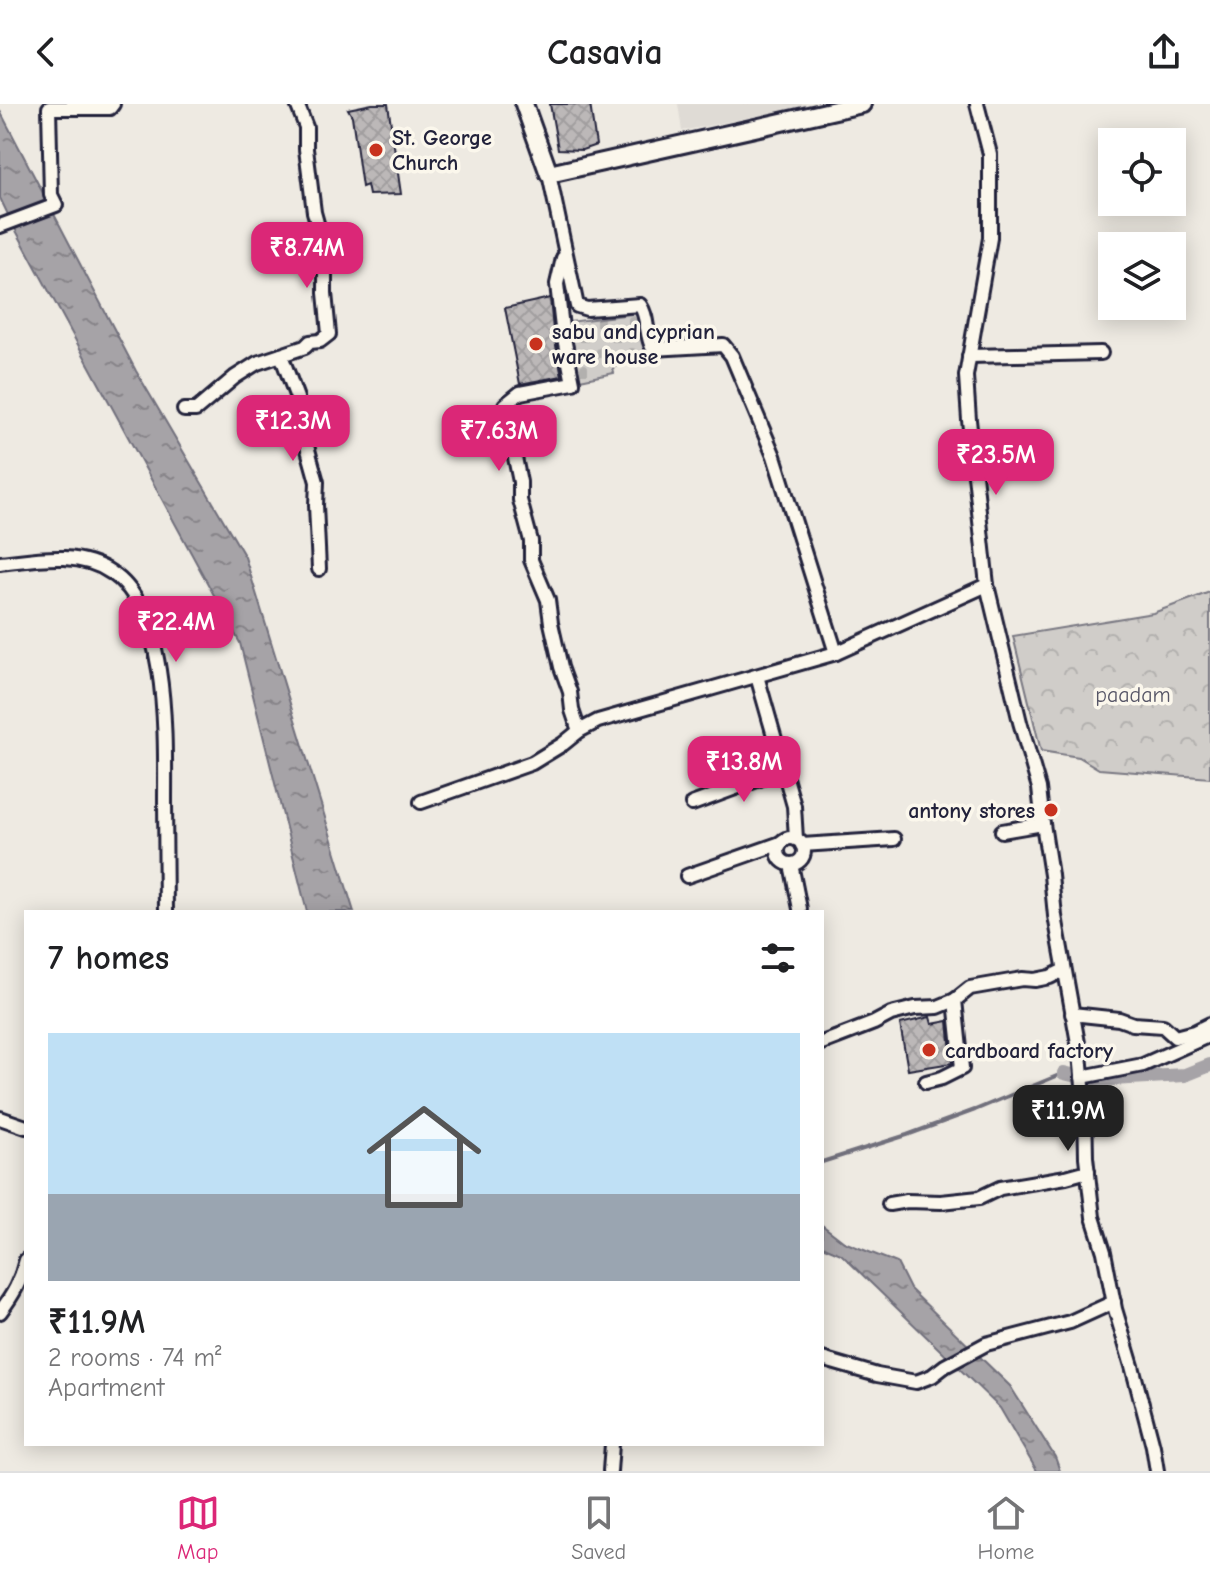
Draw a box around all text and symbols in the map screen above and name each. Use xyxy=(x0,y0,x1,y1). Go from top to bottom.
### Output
icon: back xyxy=(24,30,68,74)
icon: share xyxy=(1142,30,1186,74)
text: Casavia xyxy=(547,32,663,73)
place label: St. George Church xyxy=(392,125,492,176)
map controls xyxy=(1098,128,1186,320)
button: locate xyxy=(1098,128,1186,216)
marker: St. George Church xyxy=(367,141,385,159)
pin: ₹8.74M xyxy=(242,222,372,290)
button: layers xyxy=(1098,232,1186,320)
text: ₹8.74M xyxy=(269,233,345,263)
place label: sabu and cyprian ware house xyxy=(552,319,715,370)
marker: sabu and cyprian ware house xyxy=(527,335,545,353)
pin: ₹12.3M xyxy=(228,395,358,463)
pin: ₹7.63M xyxy=(434,405,564,473)
text: ₹12.3M xyxy=(255,406,331,436)
text: ₹7.63M xyxy=(460,416,538,446)
pin: ₹23.5M xyxy=(931,429,1061,497)
text: ₹23.5M xyxy=(956,440,1036,470)
pin: ₹22.4M xyxy=(111,596,241,664)
text: ₹22.4M xyxy=(137,607,215,637)
park label: paadam xyxy=(1095,682,1171,708)
pin: ₹13.8M xyxy=(679,736,809,804)
text: ₹13.8M xyxy=(706,747,782,777)
place label: antony stores xyxy=(908,798,1035,824)
marker: antony stores xyxy=(1042,801,1060,819)
icon: filters xyxy=(756,936,800,980)
text: 7 homes xyxy=(48,938,169,978)
place label: cardboard factory xyxy=(945,1038,1114,1064)
marker: cardboard factory xyxy=(920,1041,938,1059)
icon: home xyxy=(352,1085,496,1229)
pin: ₹11.9M xyxy=(1003,1085,1133,1153)
text: ₹11.9M xyxy=(1031,1096,1105,1126)
text: ₹11.9M xyxy=(48,1302,146,1342)
text: 2 rooms · 74 m² xyxy=(48,1343,221,1373)
text: Apartment xyxy=(48,1373,164,1403)
tab: Map xyxy=(176,1491,220,1565)
tab: Saved xyxy=(571,1491,626,1565)
tab: Home xyxy=(977,1491,1034,1565)

